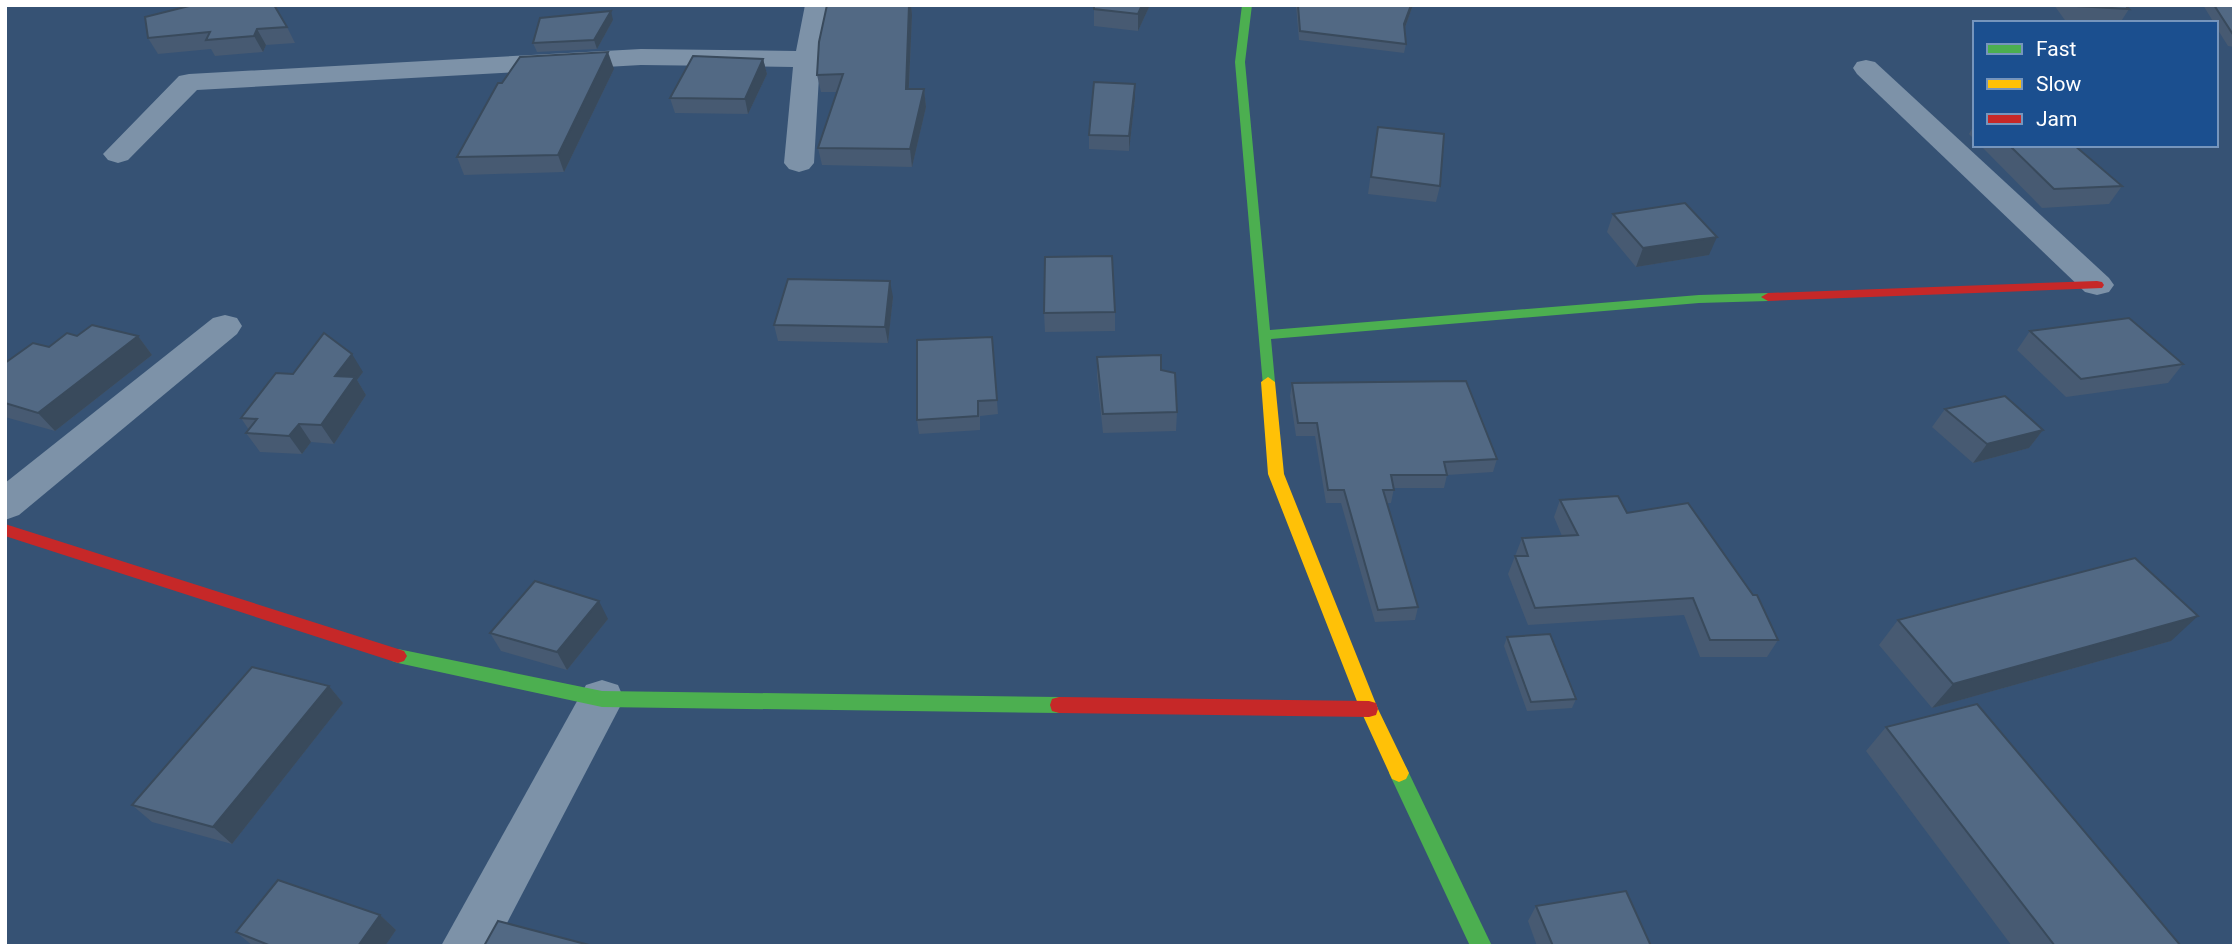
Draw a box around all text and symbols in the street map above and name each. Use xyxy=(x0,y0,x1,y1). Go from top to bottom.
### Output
legend xyxy=(1973,21,2218,147)
text: Fast xyxy=(2036,37,2077,61)
text: Slow xyxy=(2036,72,2082,96)
text: Jam xyxy=(2036,107,2077,131)

